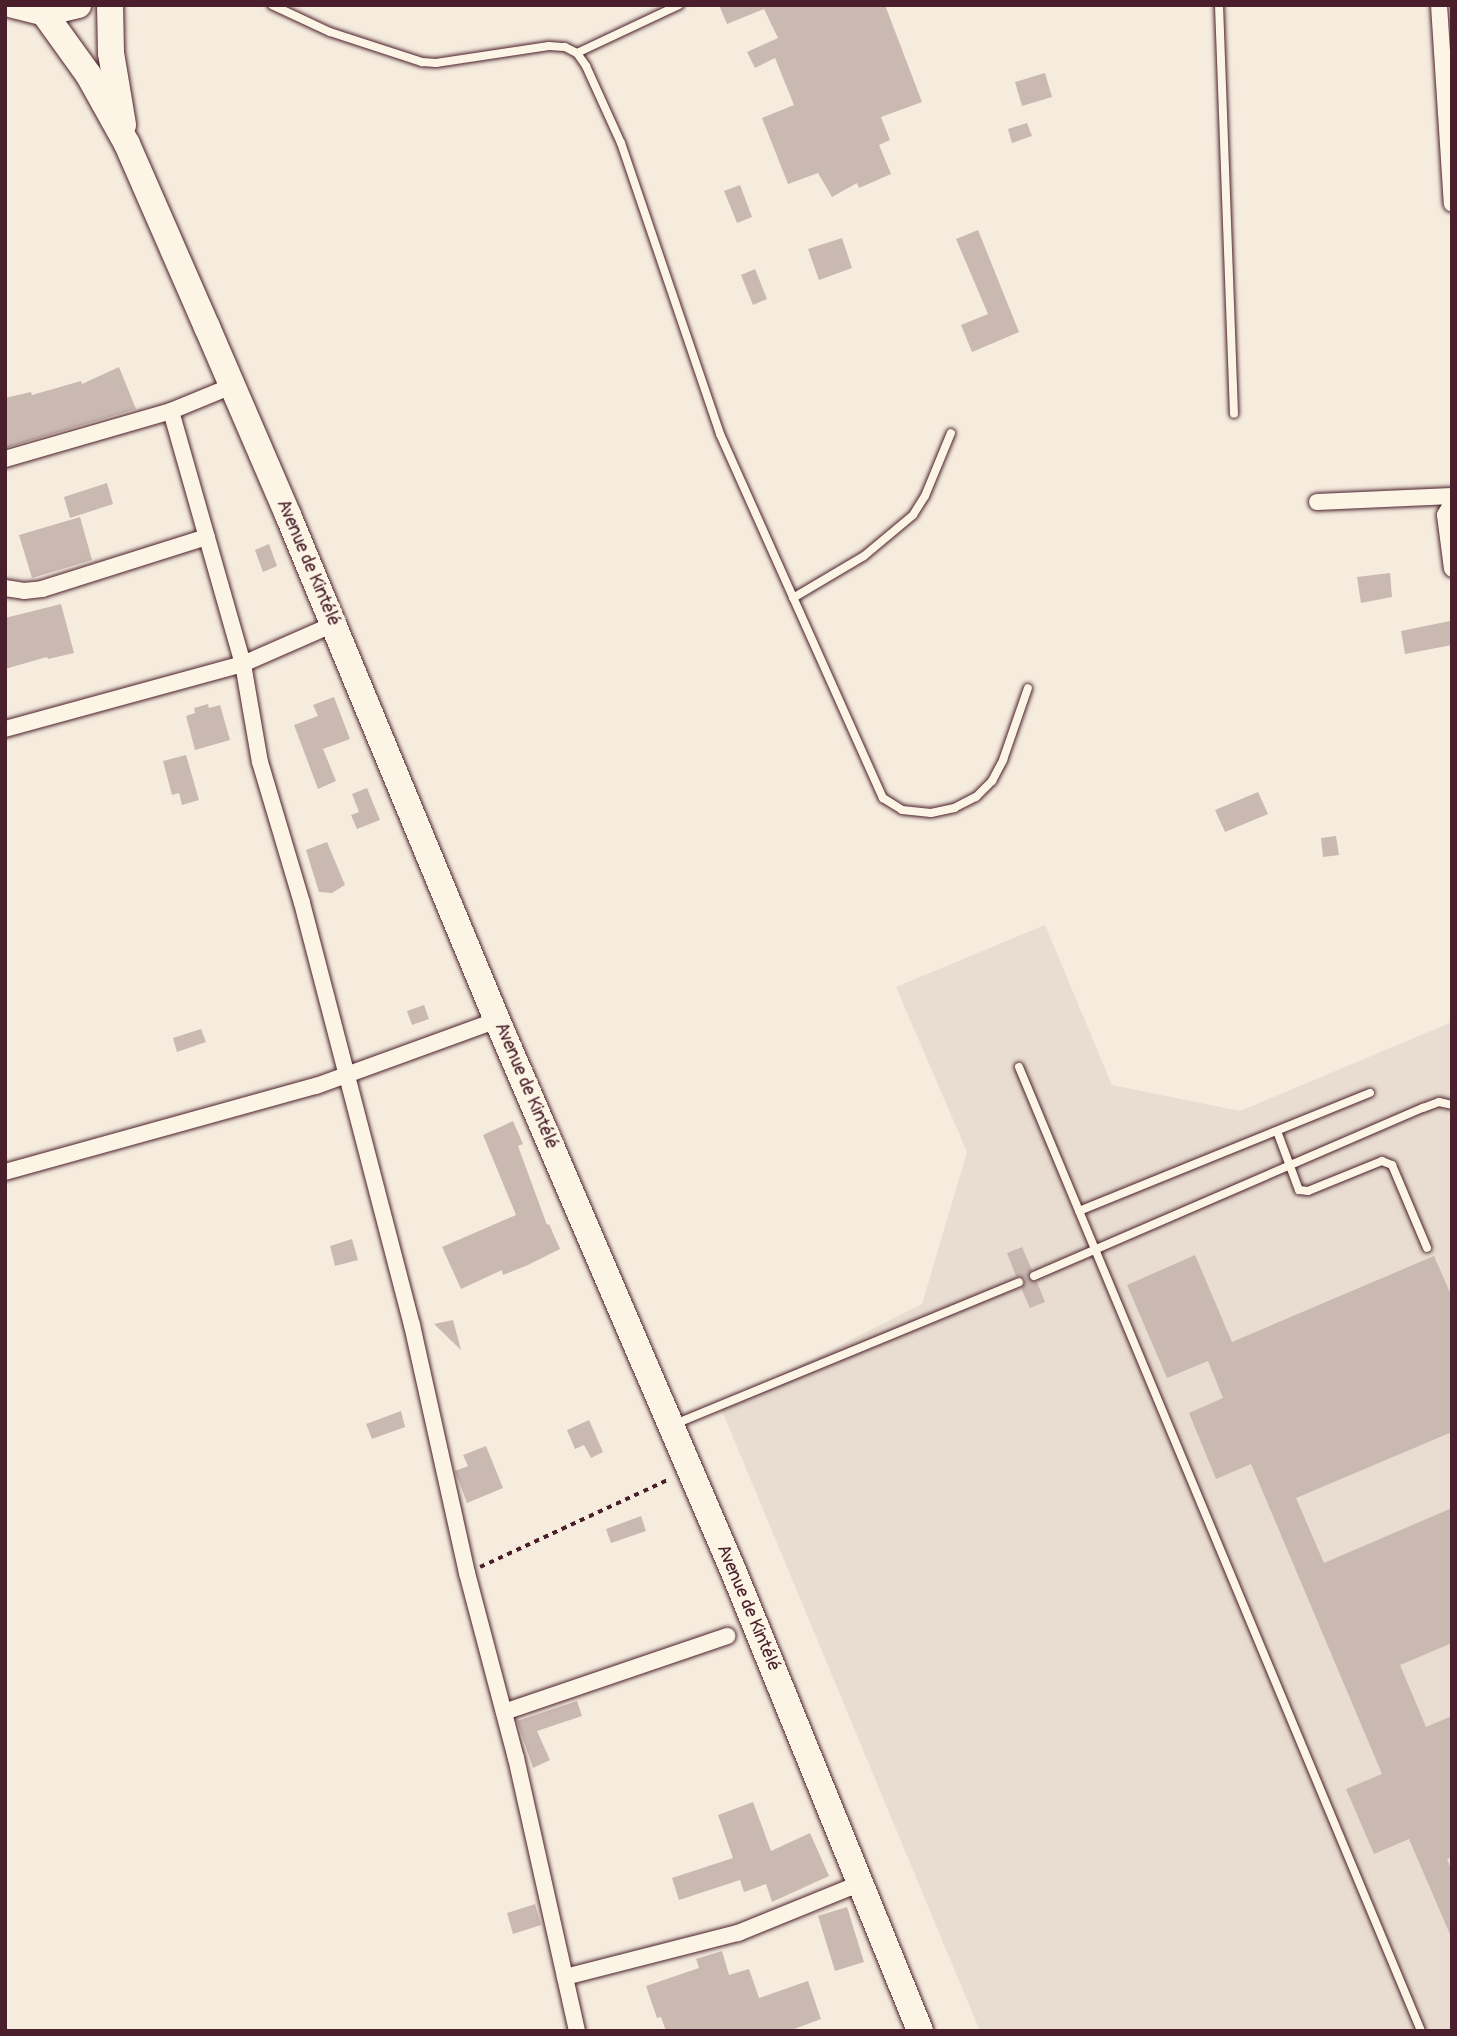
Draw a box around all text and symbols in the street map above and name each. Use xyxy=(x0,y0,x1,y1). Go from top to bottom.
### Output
street label: Avenue de Kintélé xyxy=(272,496,344,630)
street label: Avenue de Kintélé xyxy=(490,1019,562,1153)
street label: Avenue de Kintélé xyxy=(712,1541,784,1675)

